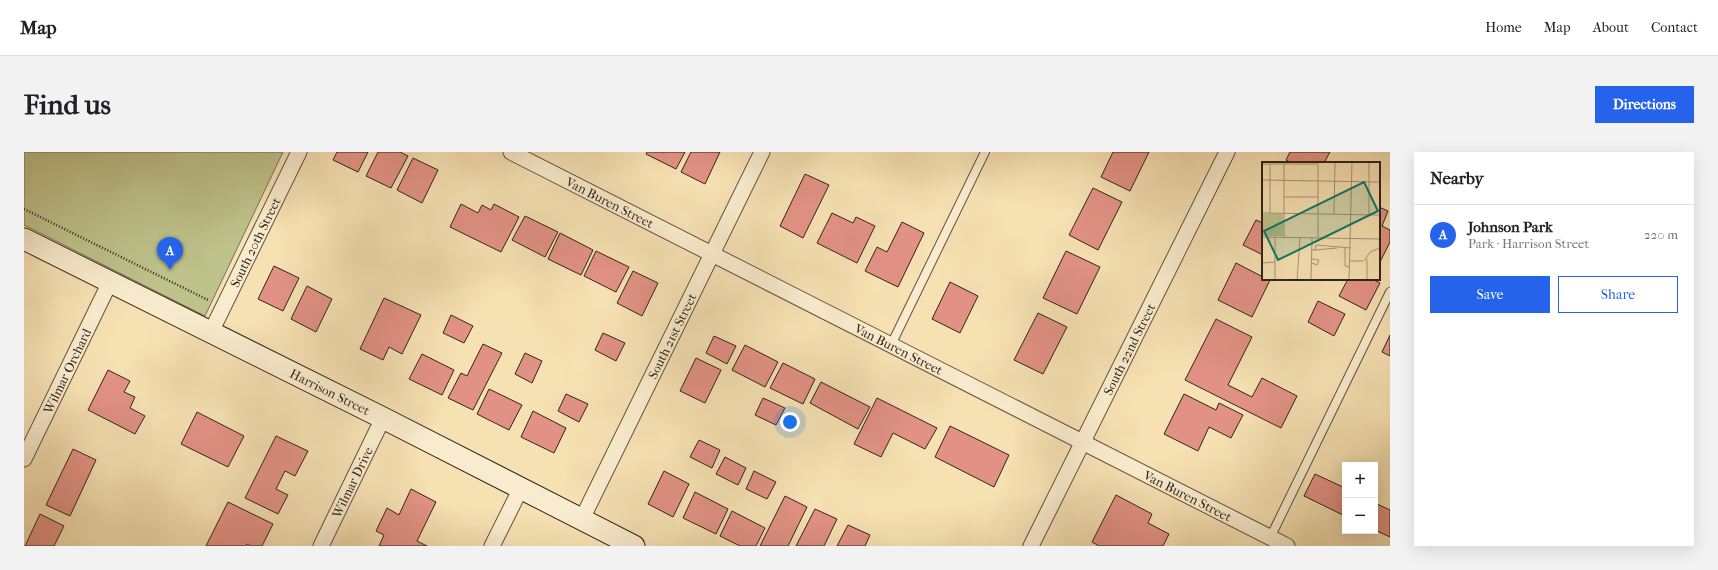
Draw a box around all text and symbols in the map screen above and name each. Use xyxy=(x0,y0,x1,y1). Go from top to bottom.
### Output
text: Map xyxy=(20,17,56,39)
text: Home xyxy=(1485,19,1522,36)
text: Map xyxy=(1544,19,1571,36)
text: About xyxy=(1593,19,1629,36)
text: Contact xyxy=(1651,19,1698,36)
button: Directions xyxy=(1595,86,1694,123)
text: Find us xyxy=(24,88,111,121)
inset map xyxy=(1262,162,1380,280)
text: Nearby xyxy=(1430,168,1484,188)
street label: Van Buren Street xyxy=(563,173,657,231)
street label: South 20th Street xyxy=(227,194,283,290)
text: Johnson Park xyxy=(1468,218,1553,236)
text: A xyxy=(1439,227,1447,242)
text: 220 m xyxy=(1644,227,1678,242)
text: Park · Harrison Street xyxy=(1468,236,1589,251)
pin: A xyxy=(157,237,183,270)
button: Save xyxy=(1430,276,1550,313)
button: Share xyxy=(1558,276,1678,313)
street label: South 21st Street xyxy=(645,290,699,381)
street label: South 22nd Street xyxy=(1100,300,1158,397)
street label: Van Buren Street xyxy=(852,320,946,378)
street label: Wilmar Orchard xyxy=(39,325,94,417)
street label: Harrison Street xyxy=(288,365,373,418)
your location xyxy=(780,412,800,432)
street label: Wilmar Drive xyxy=(328,444,376,521)
map controls xyxy=(1342,462,1378,534)
button: + xyxy=(1342,462,1378,498)
street label: Van Buren Street xyxy=(1140,467,1234,524)
button: − xyxy=(1342,498,1378,534)

